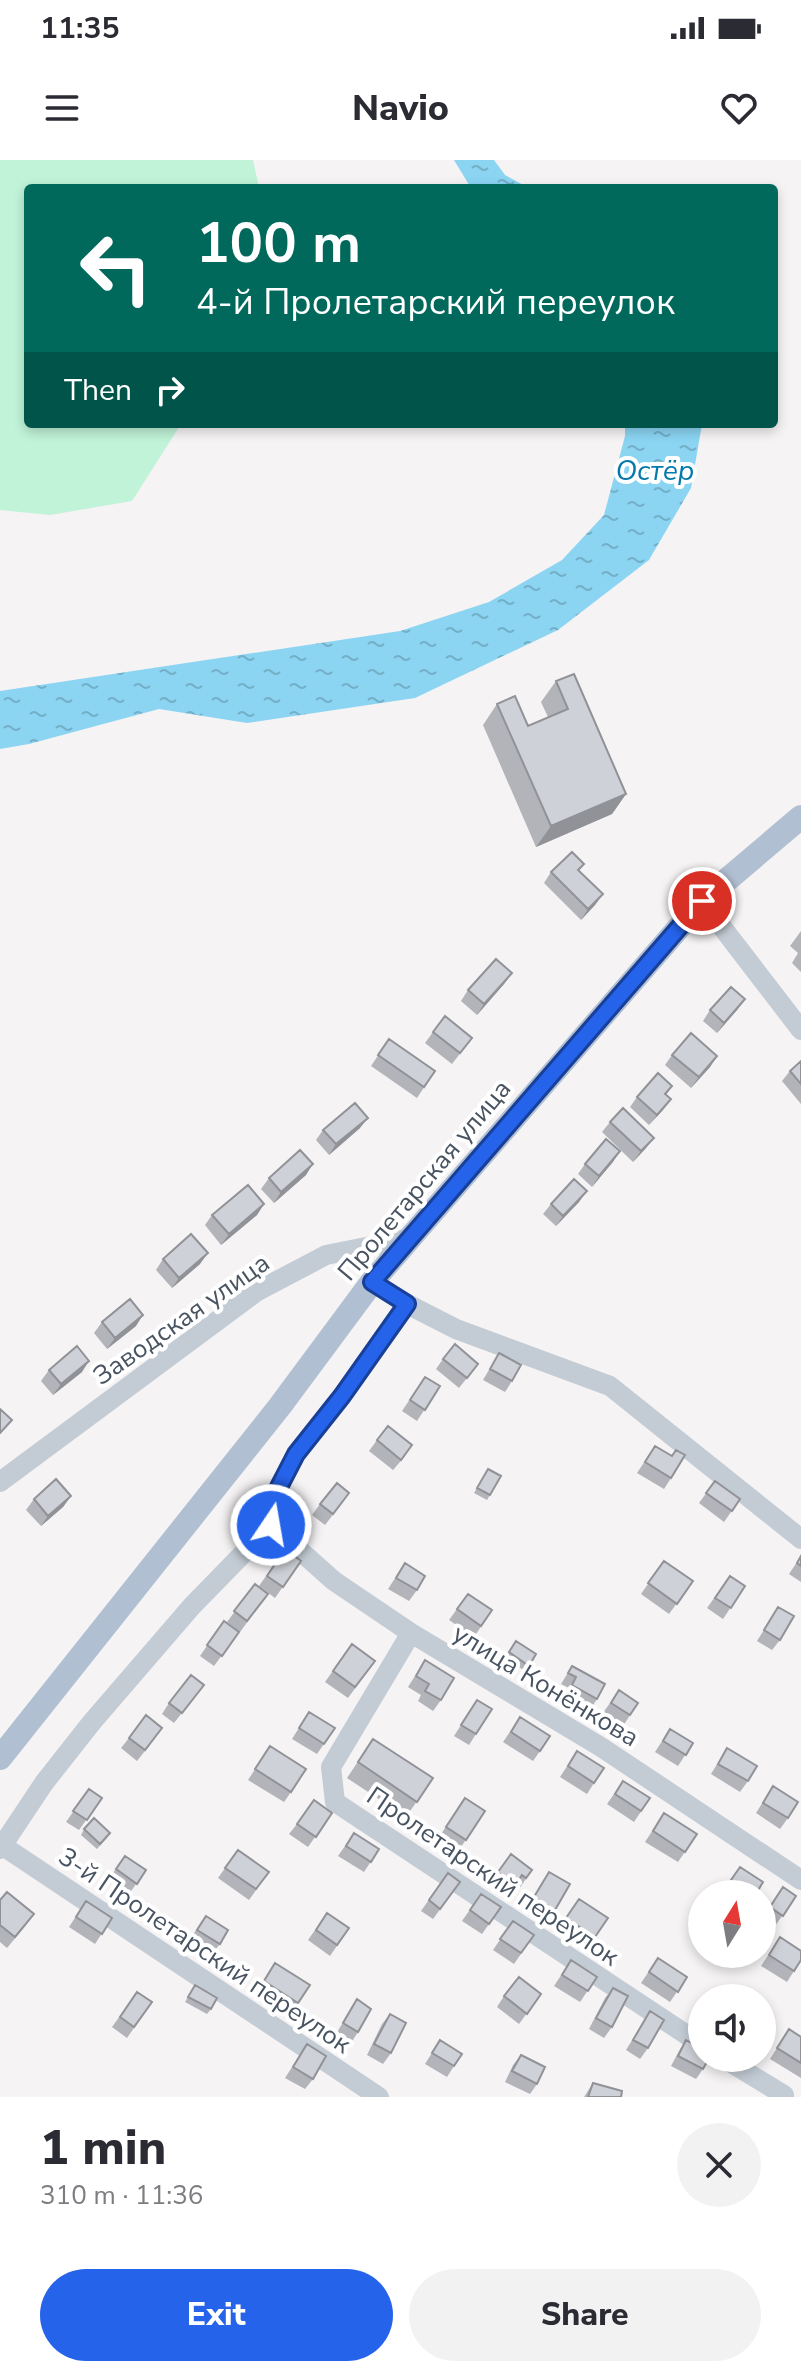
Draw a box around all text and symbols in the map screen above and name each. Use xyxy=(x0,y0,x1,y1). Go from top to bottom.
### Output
text: 11:35 xyxy=(40,8,119,49)
text: Navio xyxy=(352,84,449,133)
icon: menu xyxy=(40,86,84,130)
icon: heart xyxy=(717,86,761,130)
text: 100 m xyxy=(196,205,361,282)
icon: left xyxy=(64,216,168,320)
text: 4-й Пролетарский переулок xyxy=(196,278,675,327)
icon: right xyxy=(148,368,192,412)
text: Then xyxy=(64,370,132,411)
water label: Остёр xyxy=(616,452,694,490)
pin xyxy=(668,867,736,935)
icon: arrive xyxy=(680,879,724,923)
street label: Пролетарская улица xyxy=(330,1072,519,1288)
street label: Заводская улица xyxy=(86,1245,277,1393)
position arrow xyxy=(229,1483,313,1567)
street label: улица Конёнкова xyxy=(446,1616,645,1755)
street label: Пролетарский переулок xyxy=(360,1779,626,1974)
street label: 3-й Пролетарский переулок xyxy=(52,1839,358,2062)
north arrow xyxy=(688,1880,776,1968)
map controls xyxy=(688,1880,776,2072)
button: sound xyxy=(688,1984,776,2072)
text: 1 min xyxy=(40,2115,166,2181)
button: close xyxy=(677,2123,761,2207)
text: 310 m · 11:36 xyxy=(40,2178,203,2213)
button: Exit xyxy=(40,2269,393,2361)
button: Share xyxy=(409,2269,761,2361)

